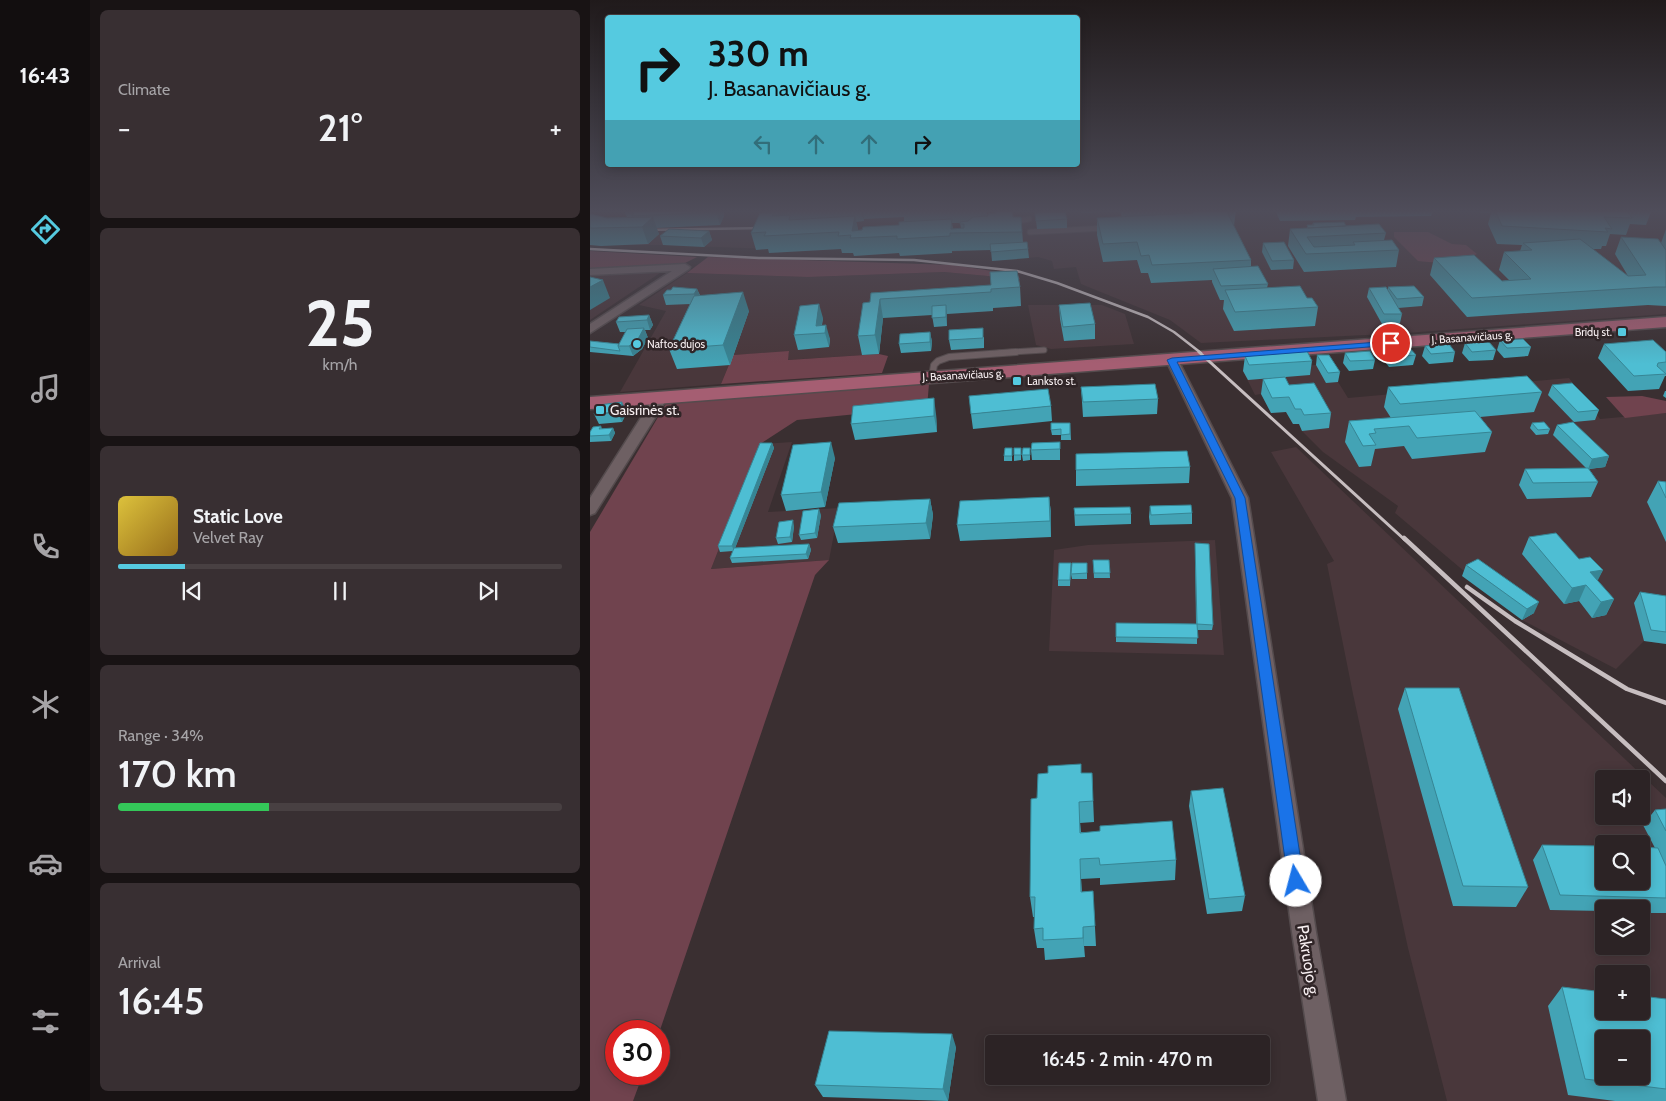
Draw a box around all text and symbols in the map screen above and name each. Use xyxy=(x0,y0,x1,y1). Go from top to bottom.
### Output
text: 330 m xyxy=(708,32,809,75)
icon: right xyxy=(625,35,690,100)
text: 16:43 xyxy=(20,62,70,89)
text: J. Basanavičiaus g. xyxy=(708,75,871,102)
text: Climate xyxy=(118,80,170,99)
text: 21° xyxy=(318,104,362,151)
text: − xyxy=(118,111,130,145)
text: + xyxy=(550,111,562,145)
icon: left xyxy=(749,130,777,158)
icon: ahead xyxy=(802,130,830,158)
icon: ahead xyxy=(855,130,883,158)
icon: right xyxy=(908,130,936,158)
icon: directions xyxy=(28,212,63,247)
text: 25 xyxy=(305,283,375,362)
pin xyxy=(1370,322,1412,364)
place label: Bridų st. xyxy=(1575,325,1612,339)
marker: Bridų st. xyxy=(1616,326,1628,338)
street label: J. Basanavičiaus g. xyxy=(1430,327,1513,347)
icon: arrive xyxy=(1377,329,1405,357)
place label: Naftos dujos xyxy=(647,337,705,351)
marker: Naftos dujos xyxy=(631,338,643,350)
text: km/h xyxy=(322,355,358,374)
street label: J. Basanavičiaus g. xyxy=(921,366,1004,384)
icon: music xyxy=(28,371,63,406)
place label: Lanksto st. xyxy=(1027,374,1076,388)
marker: Lanksto st. xyxy=(1011,375,1023,387)
place label: Gaisrinės st. xyxy=(610,401,680,419)
marker: Gaisrinės st. xyxy=(594,404,606,416)
text: Static Love xyxy=(193,505,283,528)
text: Velvet Ray xyxy=(193,528,264,547)
icon: phone xyxy=(28,529,63,564)
icon: previous xyxy=(178,577,206,605)
icon: pause xyxy=(326,577,354,605)
icon: next xyxy=(474,577,502,605)
icon: climate xyxy=(28,687,63,722)
text: Range · 34% xyxy=(118,726,204,745)
text: 170 km xyxy=(118,750,237,797)
map controls xyxy=(1595,770,1650,1085)
button: sound xyxy=(1595,770,1650,825)
button: search xyxy=(1595,835,1650,890)
icon: car xyxy=(28,846,63,881)
position arrow xyxy=(1269,854,1321,906)
button: layers xyxy=(1595,900,1650,955)
street label: Pakruojo g. xyxy=(1293,923,1324,999)
text: Arrival xyxy=(118,953,161,972)
button: + xyxy=(1595,965,1650,1020)
text: 16:45 xyxy=(118,977,205,1024)
icon: filters xyxy=(28,1004,63,1039)
speed limit sign: 30 xyxy=(605,1020,670,1085)
button: − xyxy=(1595,1030,1650,1085)
text: 16:45 · 2 min · 470 m xyxy=(1042,1048,1213,1071)

